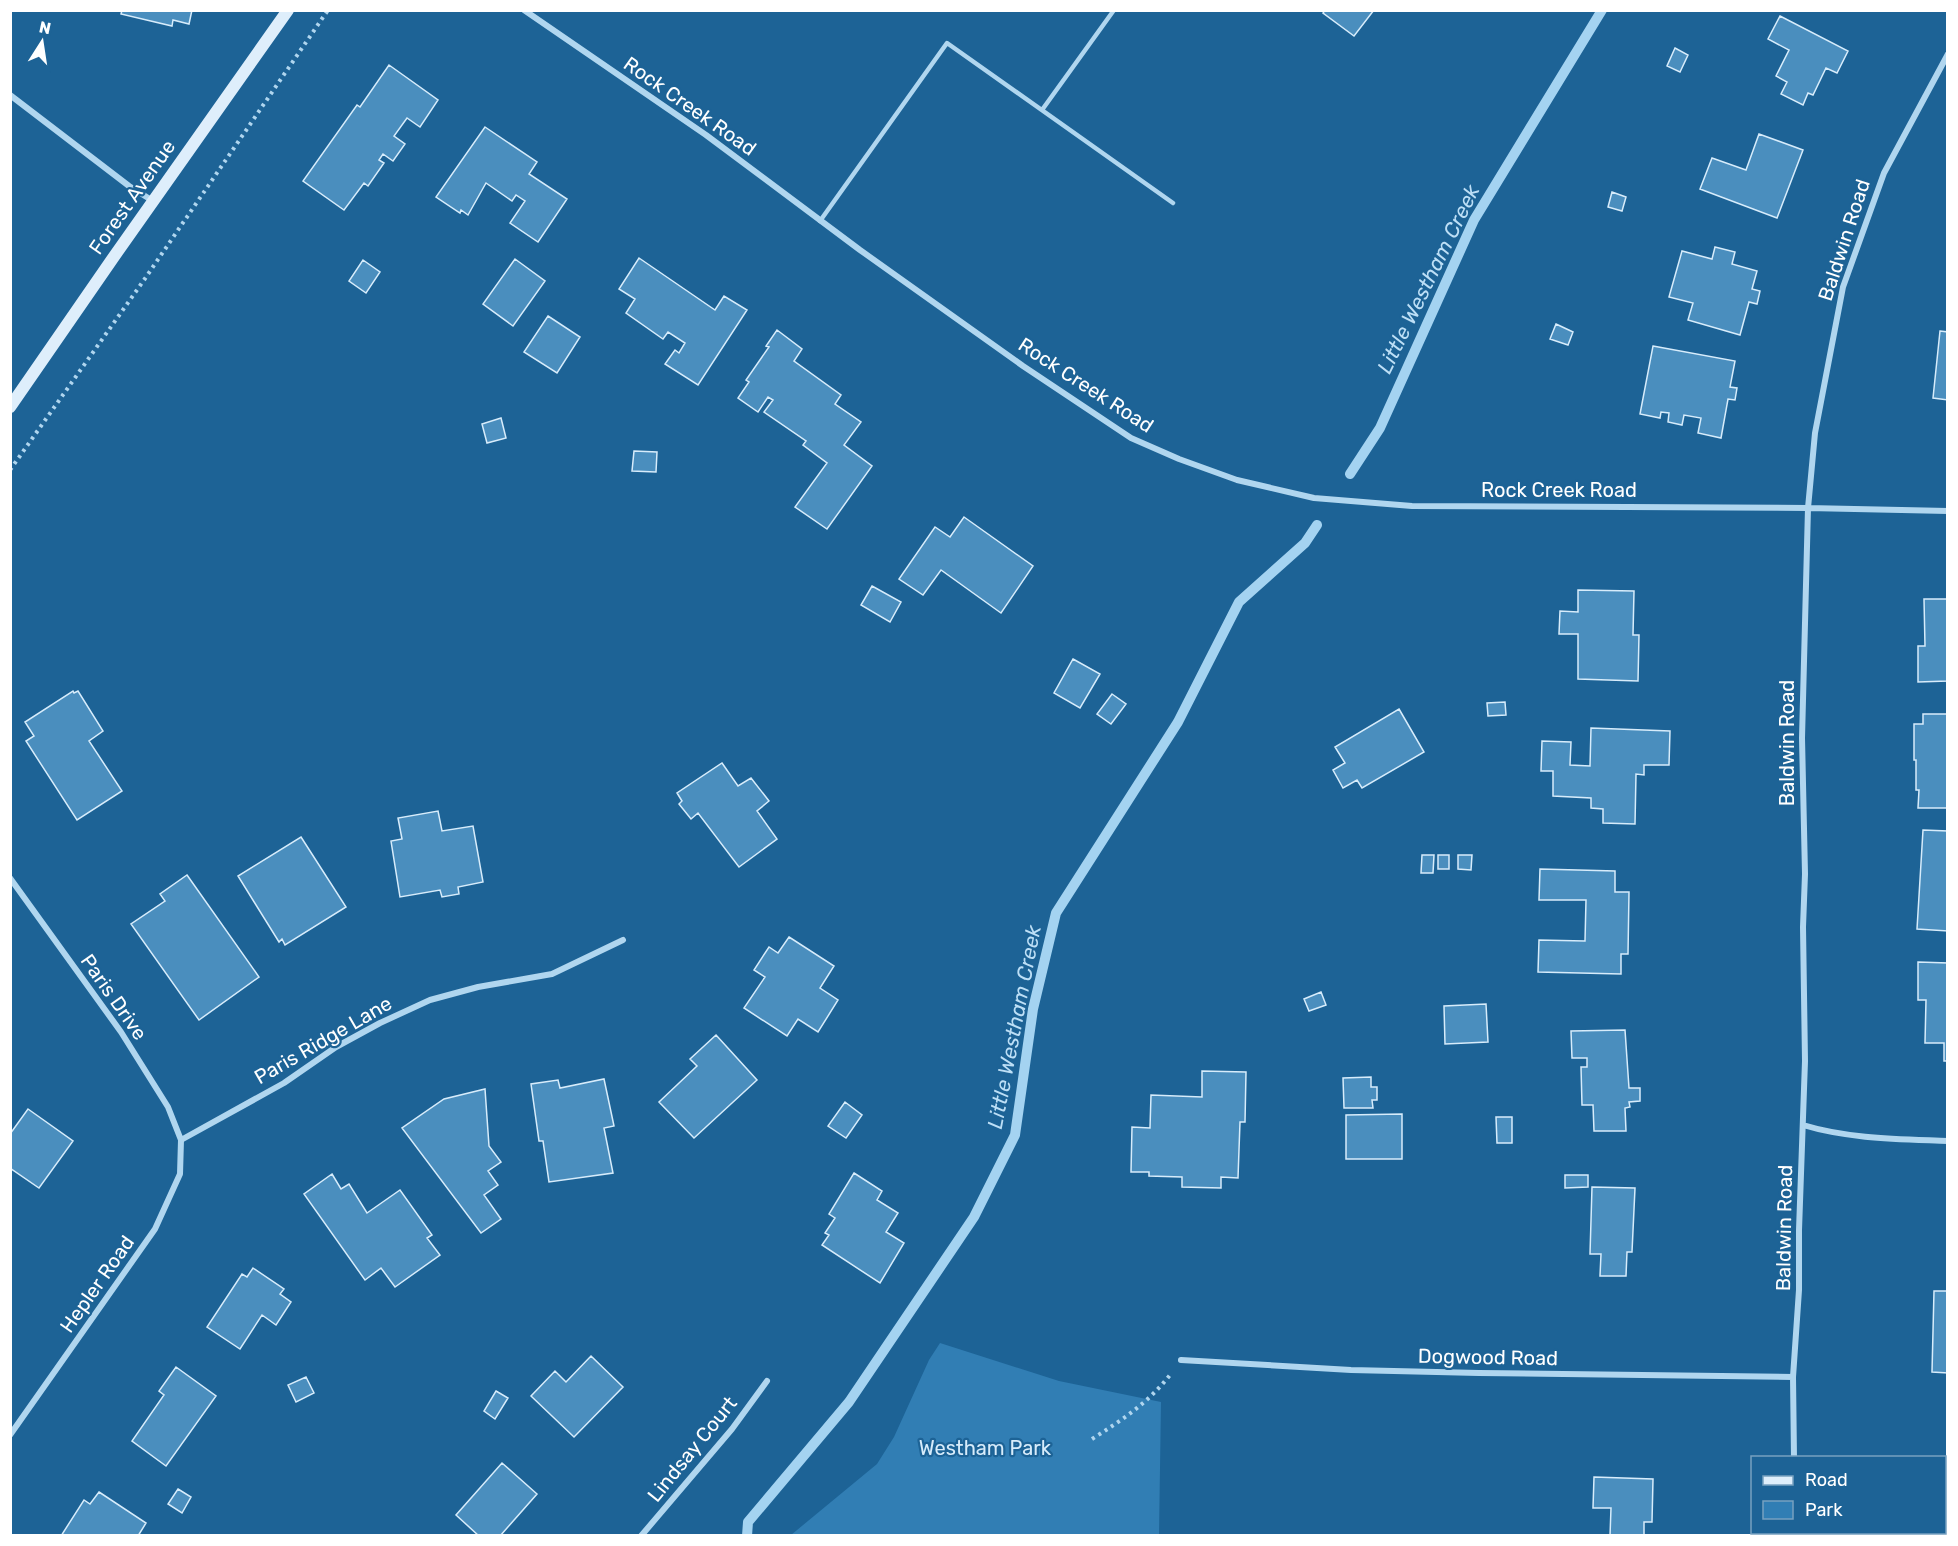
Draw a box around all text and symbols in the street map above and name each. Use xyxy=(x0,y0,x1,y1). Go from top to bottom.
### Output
north arrow xyxy=(12,12,72,72)
text: N xyxy=(37,17,53,38)
street label: Rock Creek Road xyxy=(619,51,761,161)
street label: Forest Avenue xyxy=(84,135,180,259)
street label: Baldwin Road xyxy=(1813,176,1875,304)
water label: Little Westham Creek xyxy=(1371,179,1485,377)
street label: Rock Creek Road xyxy=(1014,332,1158,438)
street label: Rock Creek Road xyxy=(1481,478,1637,502)
street label: Baldwin Road xyxy=(1775,680,1799,806)
water label: Little Westham Creek xyxy=(982,922,1046,1131)
street label: Paris Drive xyxy=(76,949,152,1045)
street label: Paris Ridge Lane xyxy=(250,991,396,1089)
street label: Baldwin Road xyxy=(1771,1165,1797,1291)
street label: Hepler Road xyxy=(55,1231,139,1337)
street label: Dogwood Road xyxy=(1418,1344,1558,1370)
street label: Lindsay Court xyxy=(642,1391,742,1507)
park label: Westham Park xyxy=(919,1436,1052,1460)
legend xyxy=(1751,1456,1946,1534)
text: Road xyxy=(1805,1469,1848,1491)
text: Park xyxy=(1805,1499,1843,1521)

